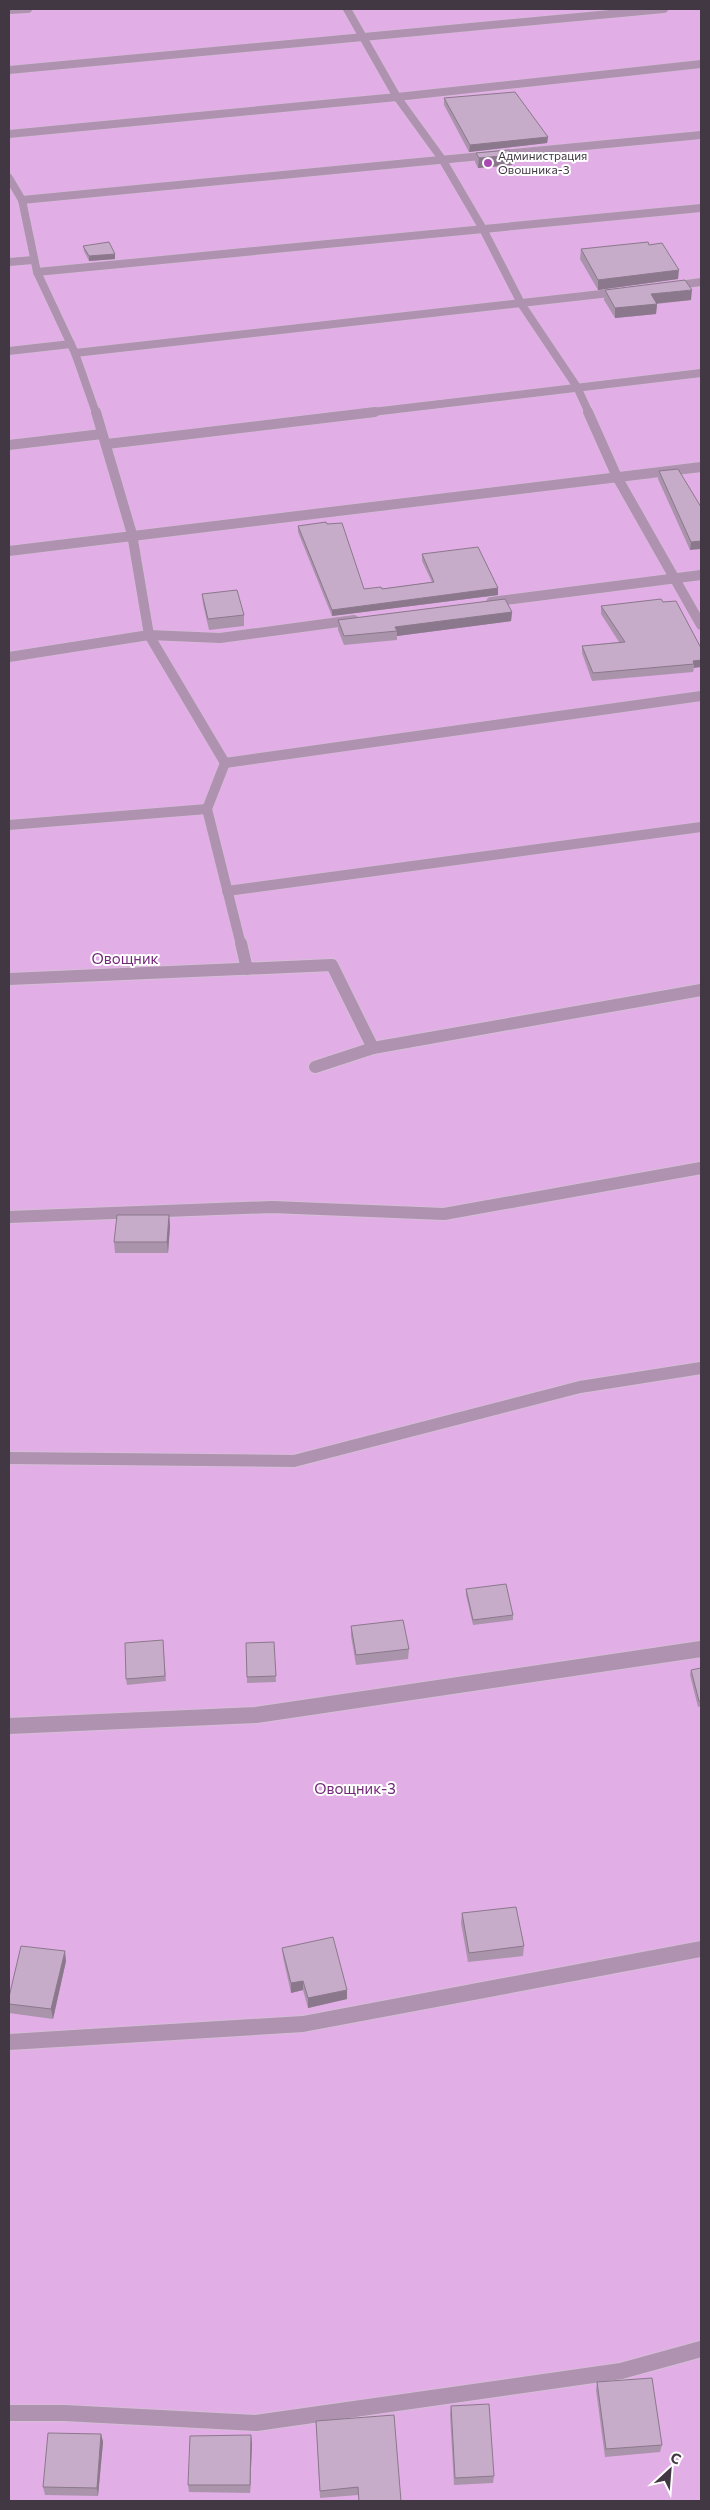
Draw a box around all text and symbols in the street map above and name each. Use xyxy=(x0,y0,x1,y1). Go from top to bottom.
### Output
place label: Администрация Овошника-3 xyxy=(498,148,587,176)
marker: Администрация Овошника-3 xyxy=(482,157,494,169)
park label: Овощник xyxy=(91,949,159,967)
park label: Овощник-3 xyxy=(314,1779,396,1797)
north arrow xyxy=(645,2445,695,2495)
text: С xyxy=(668,2448,684,2468)

